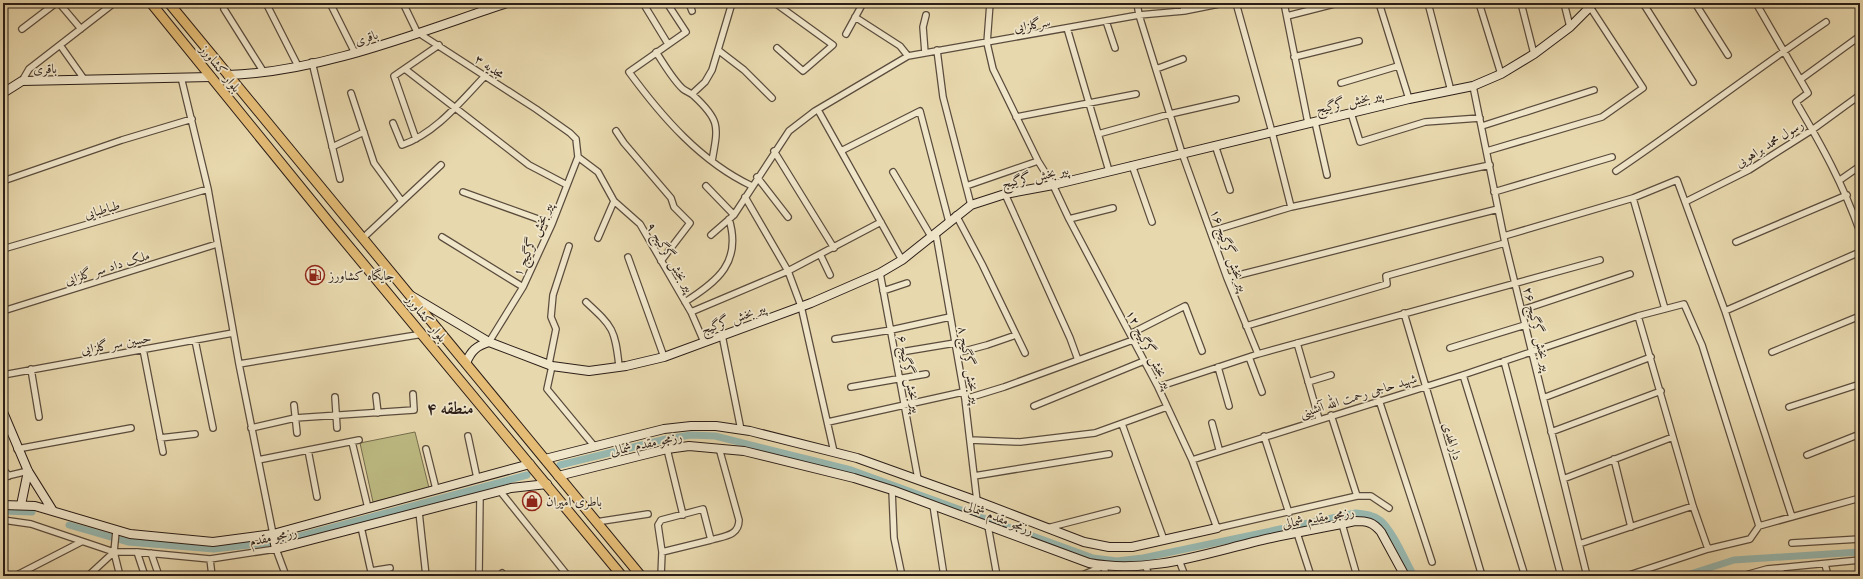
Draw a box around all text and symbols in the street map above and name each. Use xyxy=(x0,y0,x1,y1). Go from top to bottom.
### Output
street label: سرگلزایی xyxy=(1013,13,1052,36)
street label: باقری xyxy=(352,26,380,49)
street label: بلوار کشاورز xyxy=(195,40,245,95)
street label: مجدیه ۳ xyxy=(471,50,508,82)
street label: باقری xyxy=(33,60,57,77)
street label: پیر بخش گرگیج xyxy=(1314,85,1385,120)
street label: رسول محمد براهویی xyxy=(1732,116,1807,171)
street label: پیر بخش گرگیج xyxy=(1000,161,1071,195)
street label: طباطبایی xyxy=(82,196,122,223)
street label: پیر بخش گرگیج ۱ xyxy=(509,199,559,280)
street label: پیر بخش گرگیج ۱۶ xyxy=(1204,207,1253,295)
street label: پیر بخش گرگیج ۹ xyxy=(640,219,698,298)
street label: ملک داد سر گلزایی xyxy=(62,246,152,289)
fuel station icon: جایگاه کشاورز xyxy=(304,264,326,286)
place label: جایگاه کشاورز xyxy=(327,267,395,284)
street label: پیر بخش گرگیج ۲۶ xyxy=(1517,285,1556,374)
street label: بلوار کشاورز xyxy=(401,290,451,345)
street label: پیر بخش گرگیج xyxy=(698,299,770,341)
street label: پیر بخش گرگیج ۱۲ xyxy=(1120,307,1177,394)
street label: پیر بخش گرگیج ۸ xyxy=(951,325,985,407)
street label: حسین سر گلزایی xyxy=(79,329,153,358)
street label: پیر بخش گرگیج ۶ xyxy=(891,334,925,416)
street label: شهید حاجی رحمت الله آنشینی xyxy=(1297,368,1419,422)
district label: منطقه ۴ xyxy=(426,398,474,418)
street label: دارالهدی xyxy=(1439,420,1466,462)
street label: رزمجو مقدم شمالی xyxy=(609,428,684,462)
shop icon: باطری امیران xyxy=(521,490,543,512)
place label: باطری امیران xyxy=(546,493,602,510)
street label: رزمجو مقدم شمالی xyxy=(961,496,1036,541)
street label: رزمجو مقدم شمالی xyxy=(1281,503,1356,535)
street label: رزمجو مقدم xyxy=(248,523,299,553)

